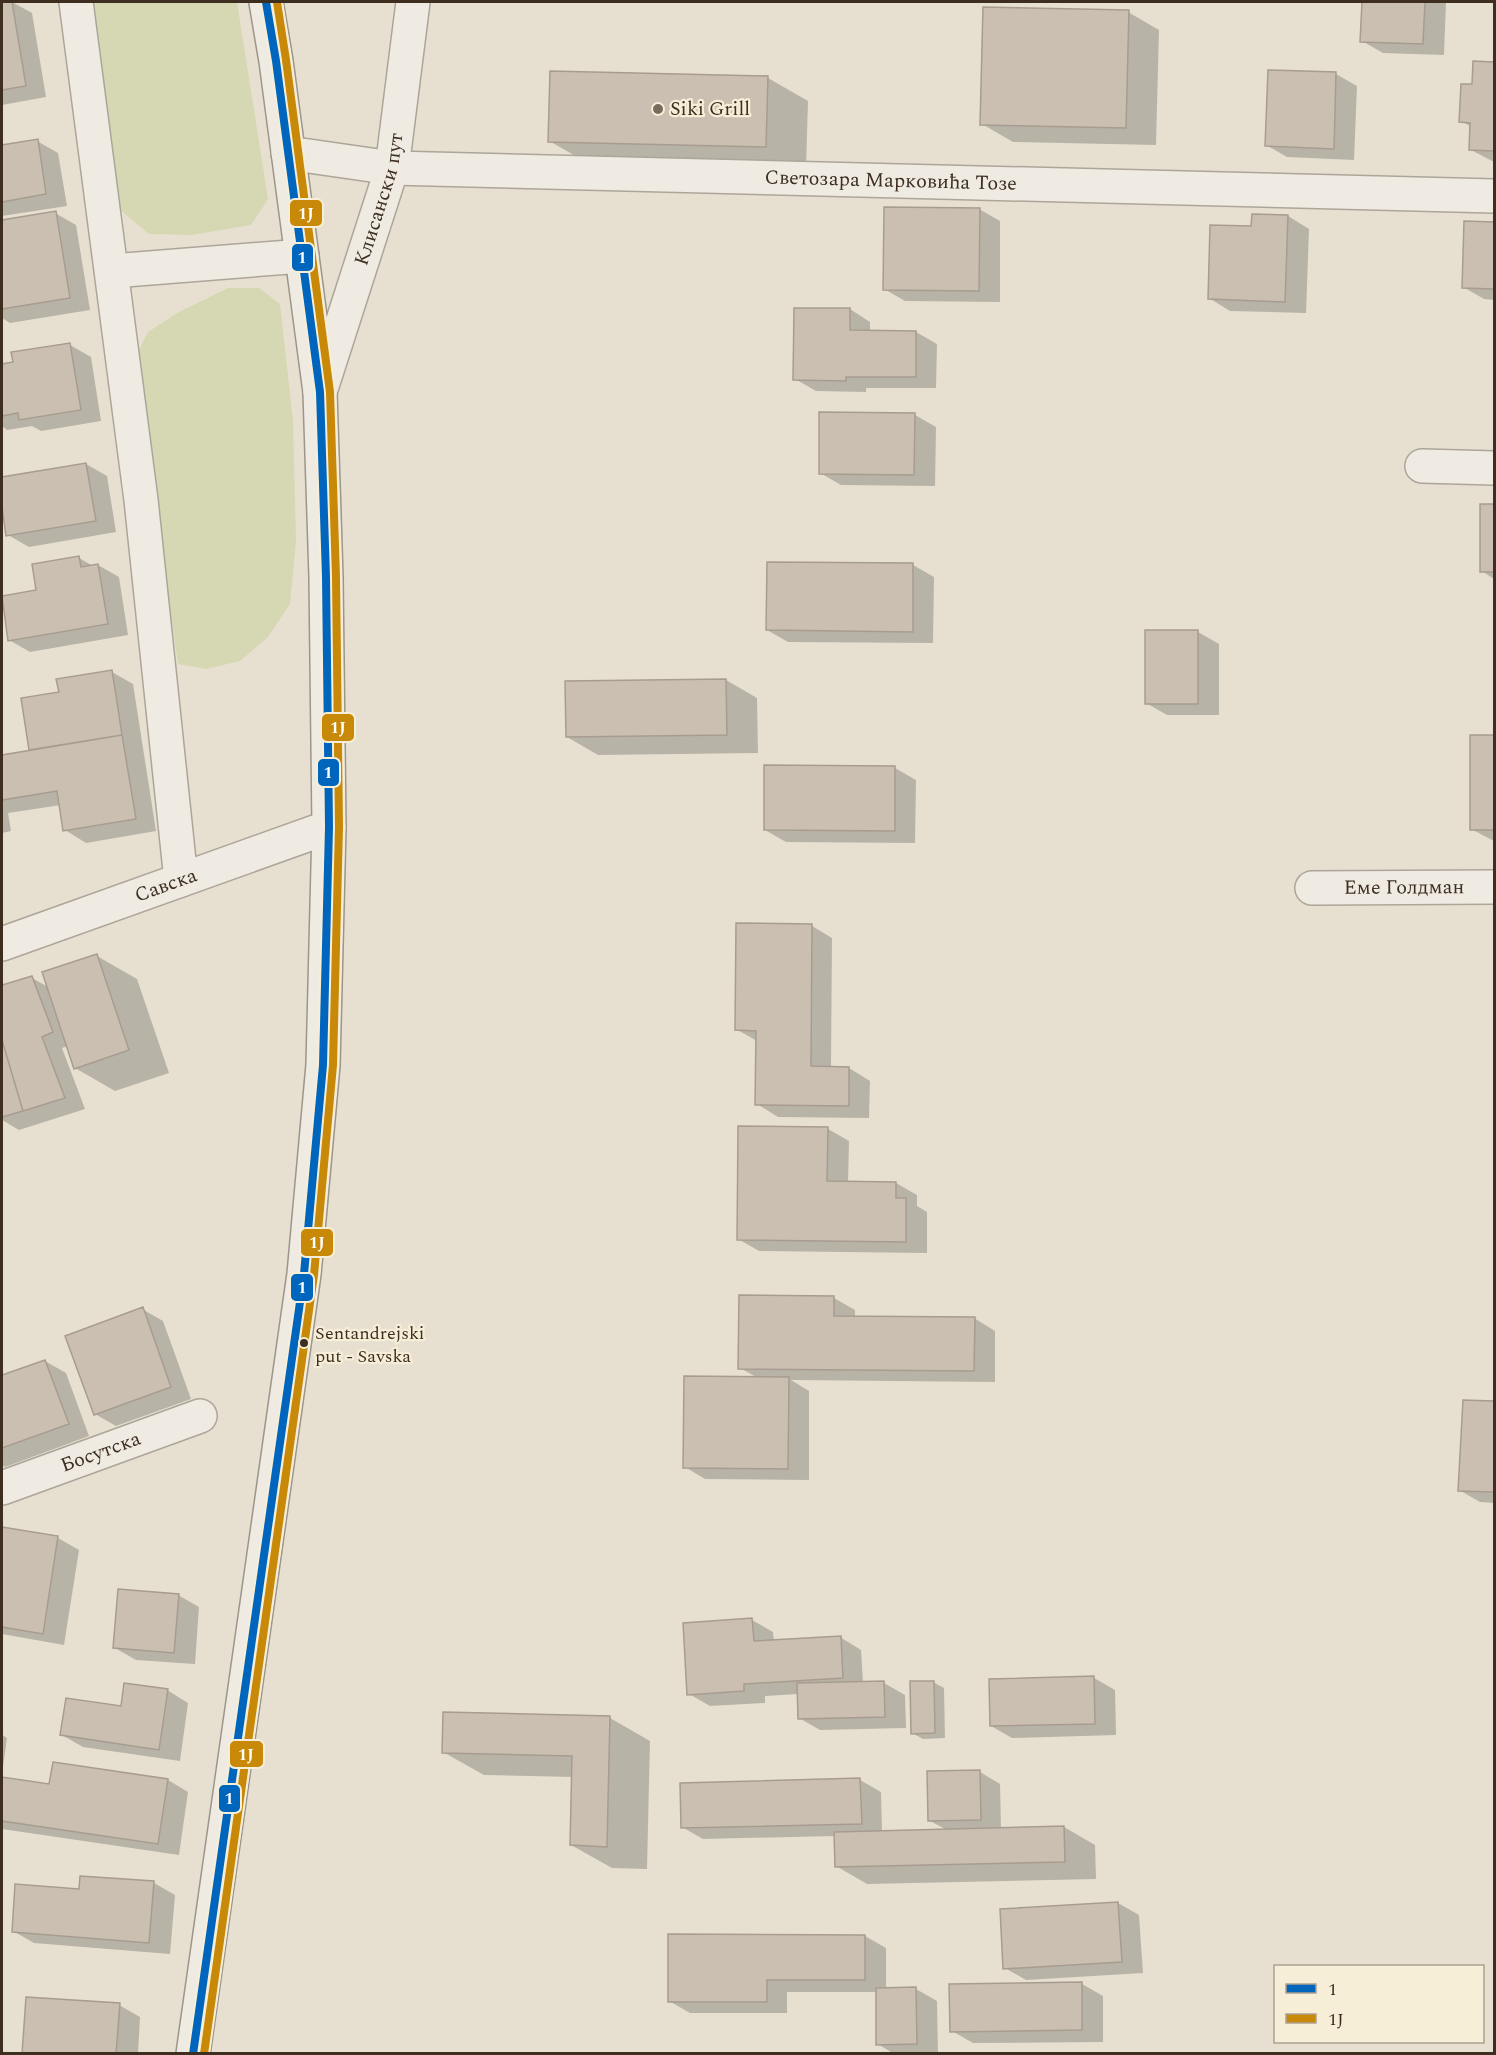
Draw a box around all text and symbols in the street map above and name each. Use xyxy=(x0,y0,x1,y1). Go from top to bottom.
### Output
place label: Siki Grill xyxy=(670,94,750,124)
marker: Siki Grill xyxy=(651,102,665,116)
street label: Клисански пут xyxy=(347,131,411,270)
street label: Светозара Марковића Тозе xyxy=(764,162,1017,199)
line badge: 1J xyxy=(289,199,323,227)
text: 1J xyxy=(298,202,314,226)
line badge: 1 xyxy=(291,243,314,272)
text: 1 xyxy=(298,246,306,270)
line badge: 1J xyxy=(321,713,355,742)
text: 1J xyxy=(330,716,346,740)
line badge: 1 xyxy=(317,758,340,787)
text: 1 xyxy=(324,761,332,785)
street label: Савска xyxy=(130,860,201,910)
street label: Еме Голдман xyxy=(1344,872,1464,903)
line badge: 1J xyxy=(300,1228,334,1257)
text: 1J xyxy=(309,1231,325,1255)
line badge: 1 xyxy=(290,1273,314,1302)
text: 1 xyxy=(298,1276,306,1300)
place label: Sentandrejski put - Savska xyxy=(315,1320,424,1370)
marker: Sentandrejski put - Savska xyxy=(298,1337,310,1349)
street label: Босутска xyxy=(56,1424,145,1480)
line badge: 1J xyxy=(229,1740,264,1768)
text: 1J xyxy=(238,1743,254,1767)
line badge: 1 xyxy=(218,1784,241,1813)
text: 1 xyxy=(225,1787,233,1811)
legend xyxy=(1274,1965,1484,2043)
text: 1 xyxy=(1328,1976,1337,2003)
text: 1J xyxy=(1328,2006,1344,2033)

